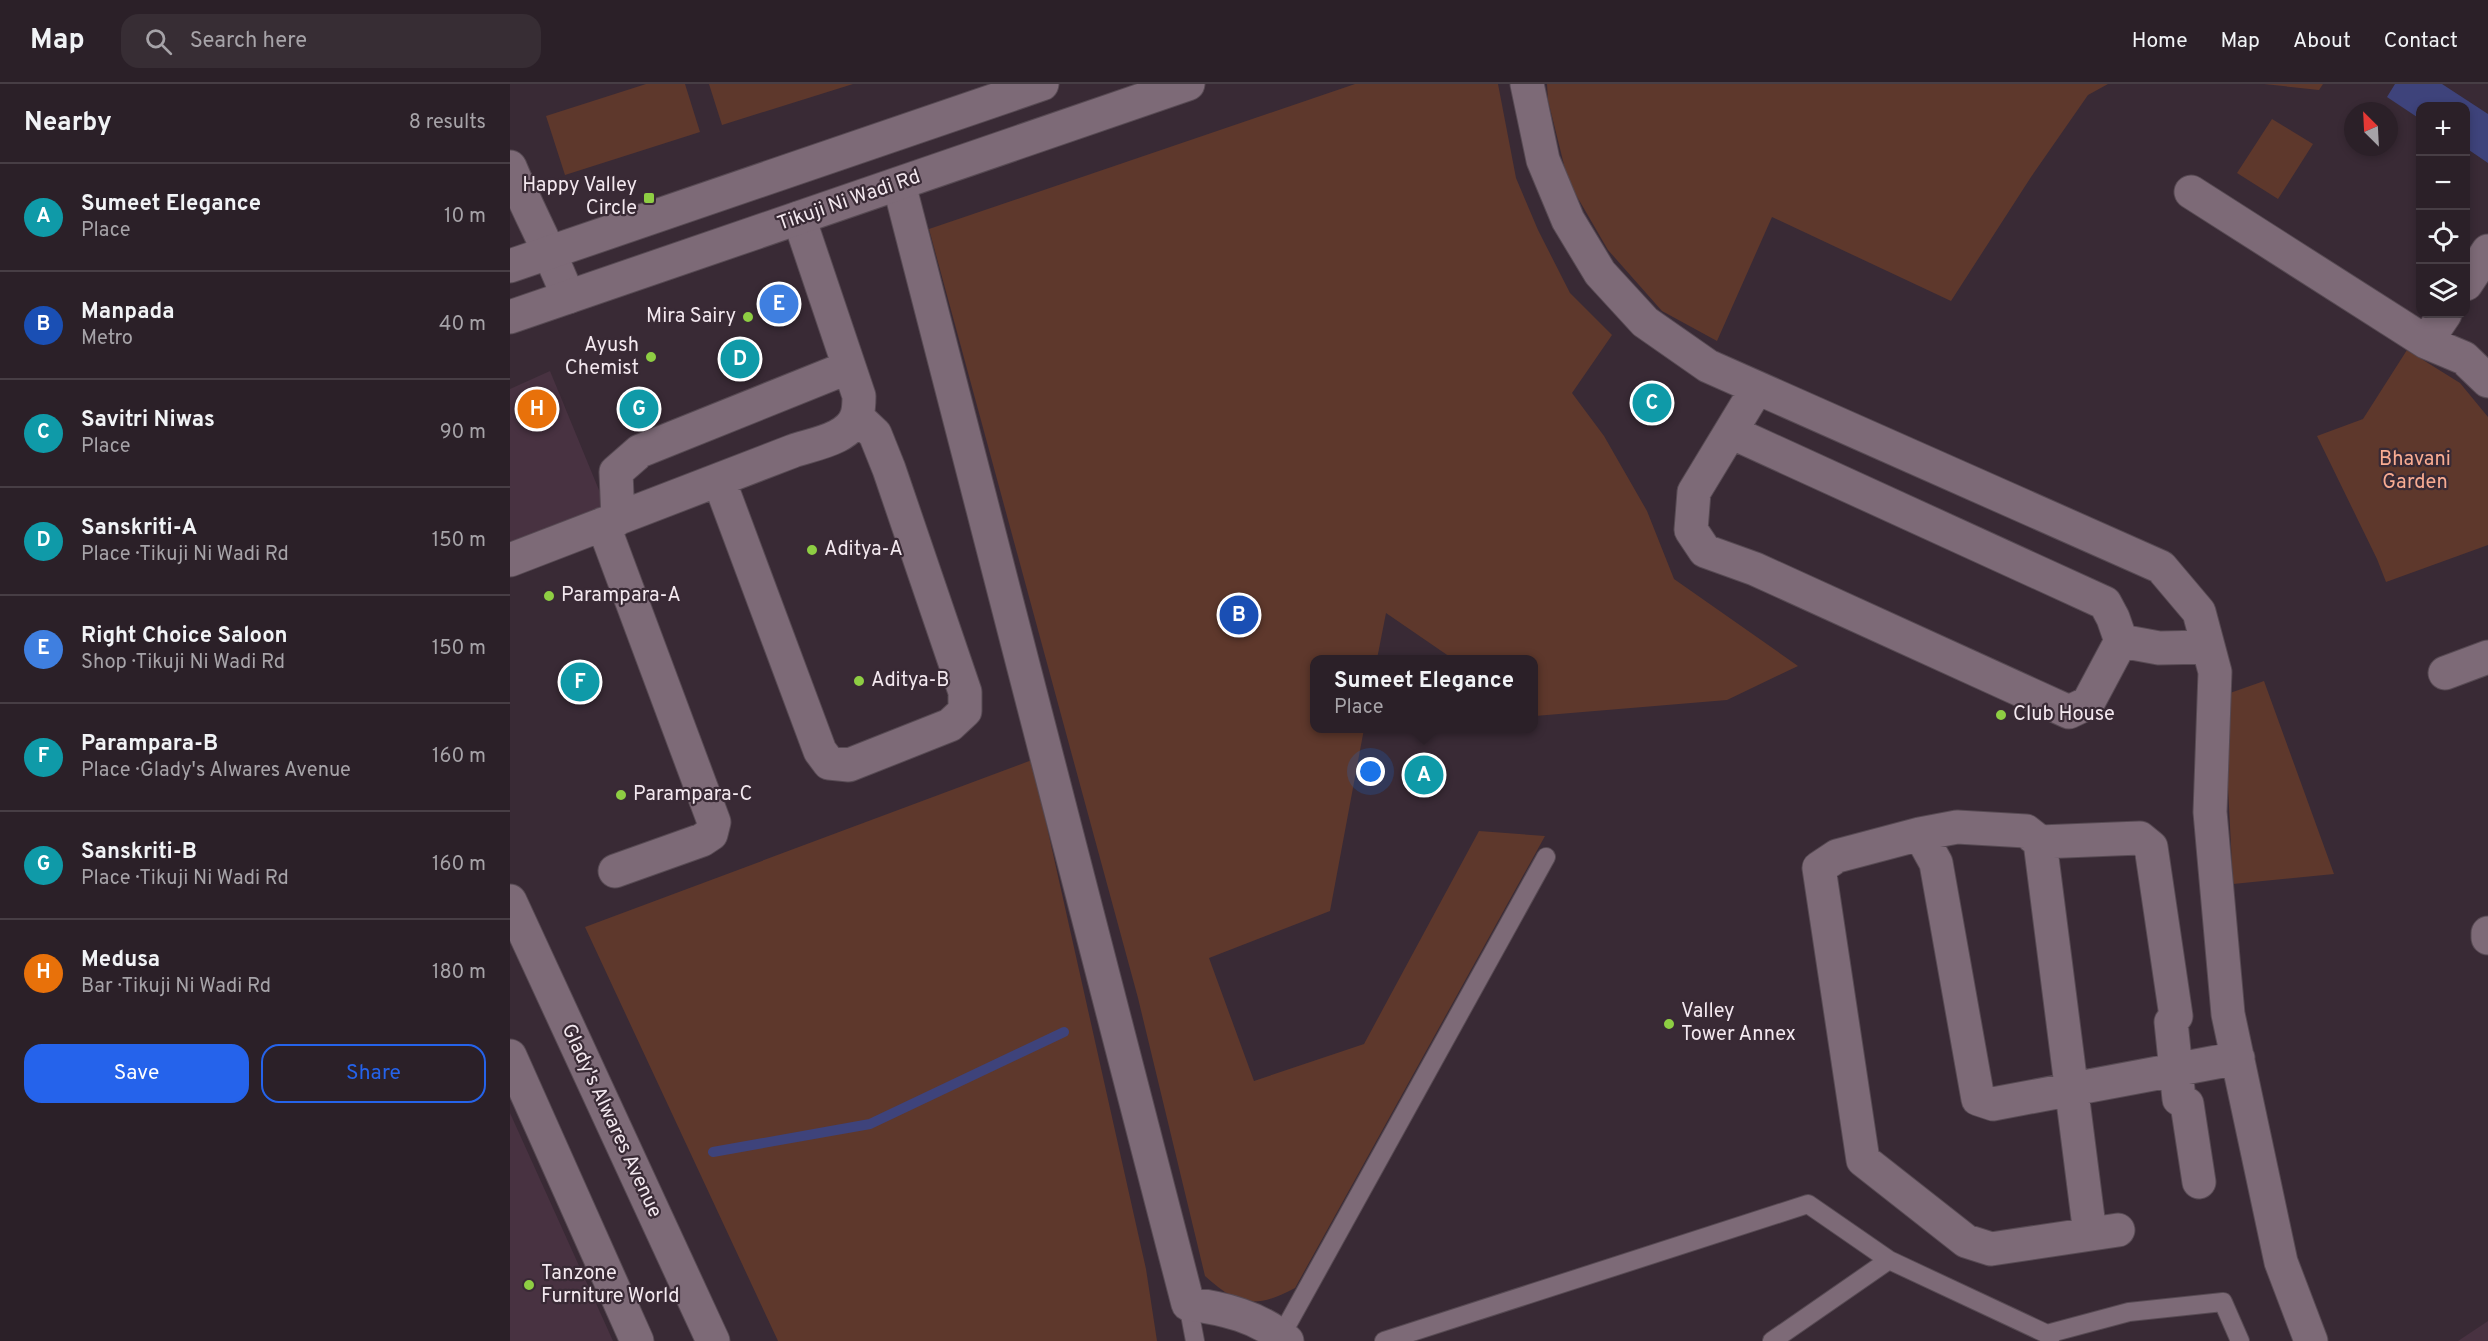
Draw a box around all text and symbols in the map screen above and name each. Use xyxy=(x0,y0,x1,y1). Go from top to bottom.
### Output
search box xyxy=(121,14,541,68)
text: Map xyxy=(30,23,85,59)
icon: search xyxy=(142,25,175,58)
text: Search here xyxy=(190,28,307,55)
text: Home xyxy=(2132,28,2188,55)
text: Map xyxy=(2221,28,2260,55)
text: About xyxy=(2293,28,2351,55)
text: Contact xyxy=(2384,28,2458,55)
north arrow xyxy=(2344,102,2398,156)
map controls xyxy=(2416,102,2470,318)
button: + xyxy=(2416,102,2470,156)
text: Nearby xyxy=(24,107,112,140)
text: 8 results xyxy=(409,110,486,136)
button: − xyxy=(2416,156,2470,210)
street label: Tikuji Ni Wadi Rd xyxy=(774,164,924,238)
place label: Happy Valley Circle xyxy=(522,173,637,222)
text: Sumeet Elegance xyxy=(81,191,261,218)
marker: Happy Valley Circle xyxy=(642,191,656,205)
text: A xyxy=(36,204,51,230)
text: 10 m xyxy=(444,204,486,230)
button: locate xyxy=(2416,210,2470,264)
text: Place xyxy=(81,218,131,244)
button: layers xyxy=(2416,264,2470,318)
pin: E xyxy=(760,282,798,326)
text: Manpada xyxy=(81,299,175,326)
place label: Mira Sairy xyxy=(646,304,736,330)
marker: Mira Sairy xyxy=(741,310,755,324)
text: B xyxy=(37,312,50,338)
text: 40 m xyxy=(439,312,486,338)
text: Metro xyxy=(81,326,133,352)
place label: Ayush Chemist xyxy=(565,333,639,382)
pin: D xyxy=(720,336,760,382)
marker: Ayush Chemist xyxy=(644,350,658,364)
pin: C xyxy=(1632,380,1672,426)
pin: H xyxy=(518,386,556,432)
pin: G xyxy=(620,386,658,432)
text: Savitri Niwas xyxy=(81,407,215,434)
text: C xyxy=(37,420,50,446)
text: 90 m xyxy=(440,420,486,446)
text: Place xyxy=(81,434,131,460)
park label: Bhavani Garden xyxy=(2379,447,2451,496)
text: Sanskriti-A xyxy=(81,515,197,542)
text: D xyxy=(36,528,51,554)
text: 150 m xyxy=(432,528,486,554)
place label: Aditya-A xyxy=(824,537,903,563)
text: Place · Tikuji Ni Wadi Rd xyxy=(81,542,289,568)
marker: Aditya-A xyxy=(805,543,819,557)
place label: Parampara-A xyxy=(561,583,681,609)
marker: Parampara-A xyxy=(542,589,556,603)
pin: B xyxy=(1220,592,1258,638)
text: Right Choice Saloon xyxy=(81,623,287,650)
text: E xyxy=(37,636,50,662)
text: 150 m xyxy=(432,636,486,662)
text: Shop · Tikuji Ni Wadi Rd xyxy=(81,650,285,676)
popup xyxy=(1310,655,1538,733)
pin: F xyxy=(560,660,600,704)
place label: Aditya-B xyxy=(871,668,949,694)
text: Sumeet Elegance xyxy=(1334,668,1514,695)
marker: Aditya-B xyxy=(852,674,866,688)
text: Place xyxy=(1334,695,1384,721)
place label: Club House xyxy=(2013,702,2115,728)
marker: Club House xyxy=(1994,708,2008,722)
text: Parampara-B xyxy=(81,731,218,758)
text: F xyxy=(38,744,49,770)
text: 160 m xyxy=(432,744,486,770)
pin: A xyxy=(1404,752,1444,798)
your location xyxy=(1356,757,1385,786)
text: Place · Glady's Alwares Avenue xyxy=(81,758,351,784)
place label: Parampara-C xyxy=(633,782,753,808)
marker: Parampara-C xyxy=(614,788,628,802)
text: Sanskriti-B xyxy=(81,839,197,866)
text: G xyxy=(37,852,50,878)
text: 160 m xyxy=(432,852,486,878)
text: Place · Tikuji Ni Wadi Rd xyxy=(81,866,289,892)
text: Medusa xyxy=(81,947,160,974)
text: H xyxy=(36,960,51,986)
text: 180 m xyxy=(432,960,486,986)
text: Bar · Tikuji Ni Wadi Rd xyxy=(81,974,271,1000)
place label: Valley Tower Annex xyxy=(1681,999,1796,1048)
marker: Valley Tower Annex xyxy=(1662,1017,1676,1031)
street label: Glady's Alwares Avenue xyxy=(555,1020,667,1222)
button: Save xyxy=(24,1044,249,1103)
button: Share xyxy=(261,1044,486,1103)
place label: Tanzone Furniture World xyxy=(541,1261,679,1310)
marker: Tanzone Furniture World xyxy=(522,1278,536,1292)

